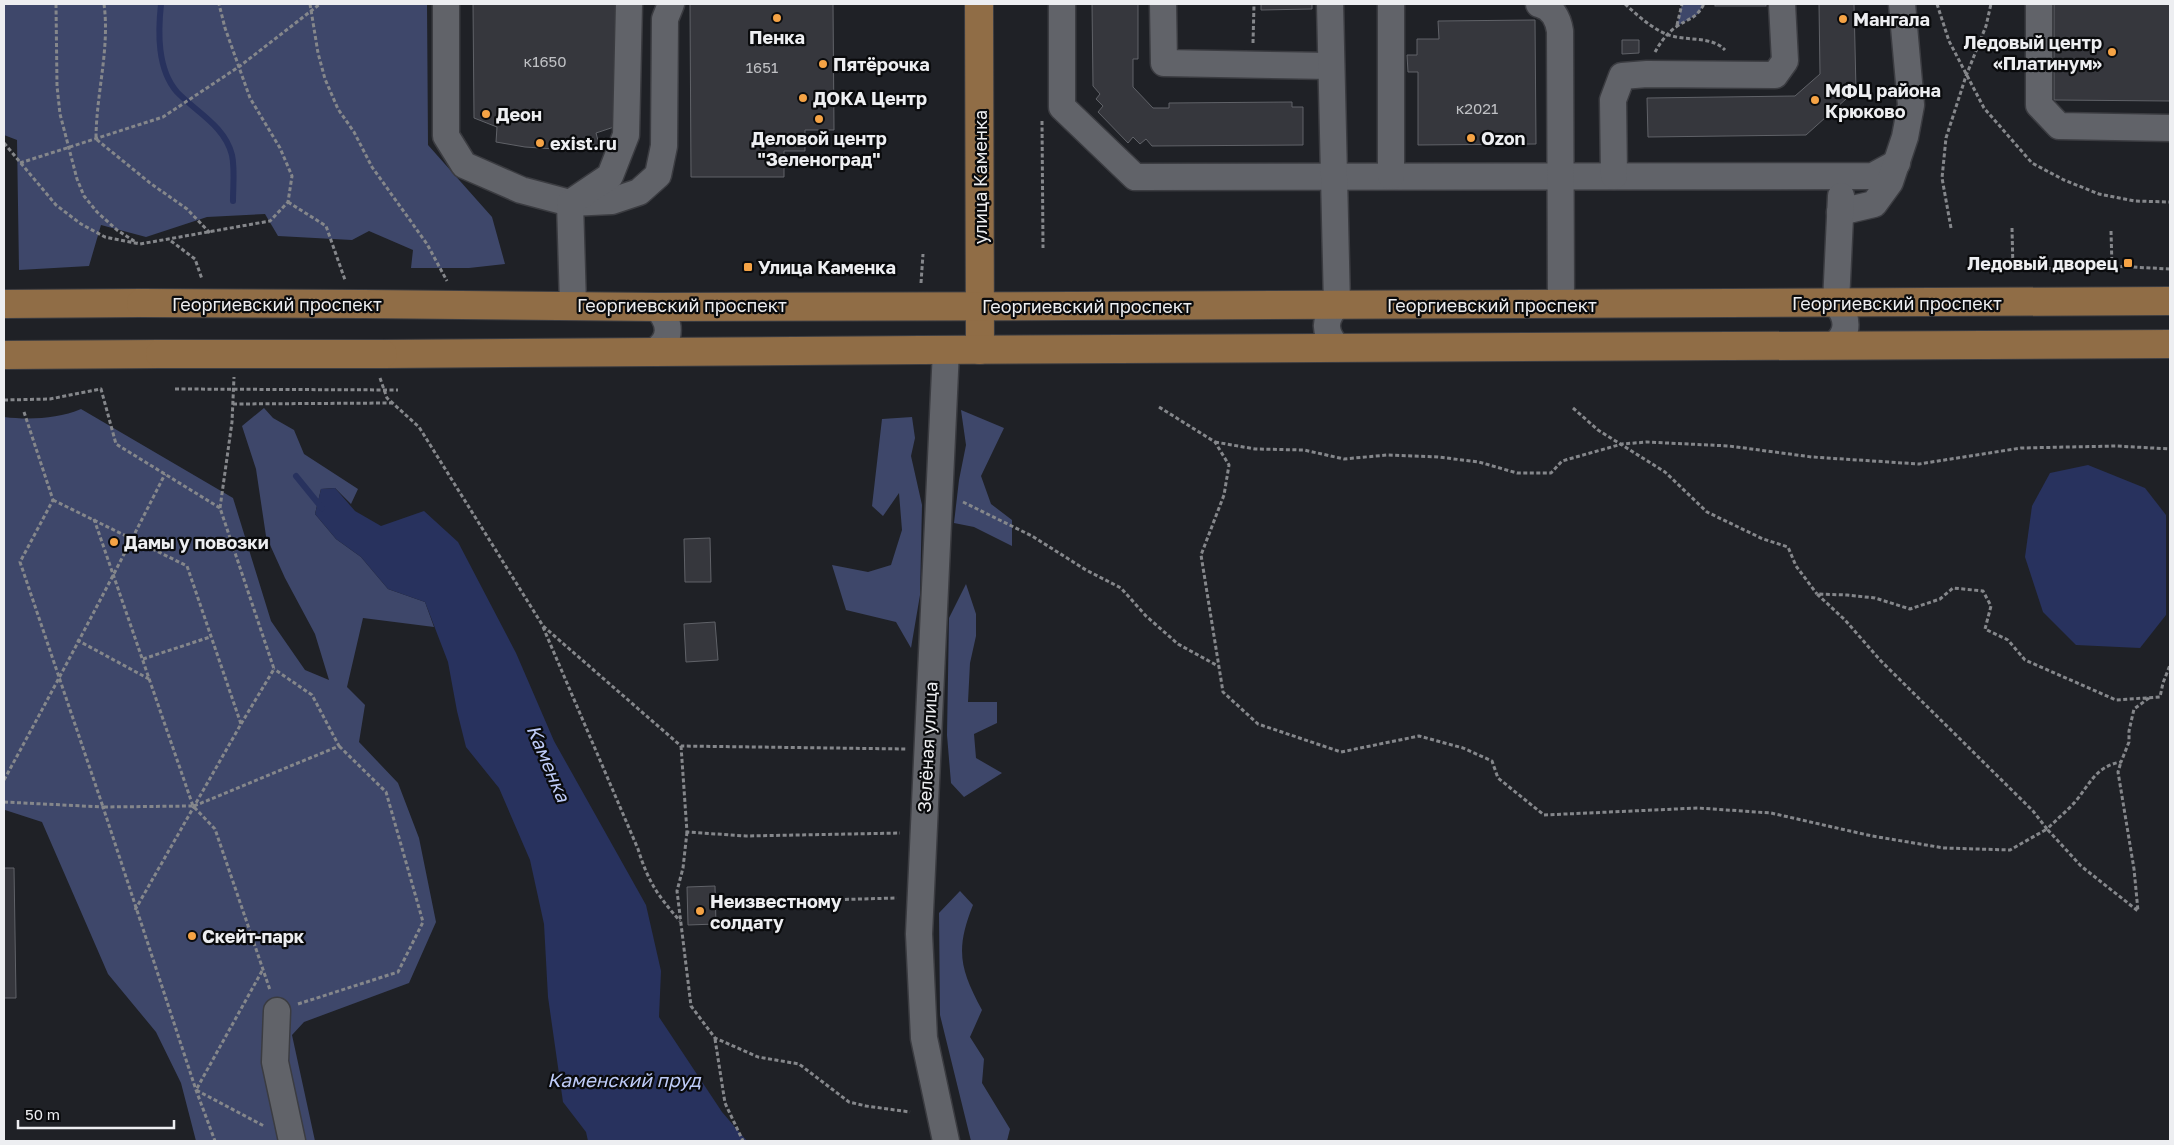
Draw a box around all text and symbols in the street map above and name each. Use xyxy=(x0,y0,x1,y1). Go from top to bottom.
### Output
place label: Мангала xyxy=(1853,8,1930,30)
marker: Пенка xyxy=(771,12,783,24)
marker: Мангала xyxy=(1837,13,1849,25)
place label: Пенка xyxy=(749,26,805,48)
place label: Ледовый центр «Платинум» xyxy=(1963,31,2102,74)
marker: Ледовый центр «Платинум» xyxy=(2106,46,2118,58)
house number: к1650 xyxy=(524,52,566,70)
place label: Пятёрочка xyxy=(833,53,930,75)
house number: 1651 xyxy=(746,58,778,76)
marker: Пятёрочка xyxy=(817,58,829,70)
place label: МФЦ района Крюково xyxy=(1825,79,1941,122)
place label: ДОКА Центр xyxy=(813,87,927,109)
marker: ДОКА Центр xyxy=(797,92,809,104)
marker: МФЦ района Крюково xyxy=(1809,94,1821,106)
house number: к2021 xyxy=(1456,99,1498,117)
place label: Деон xyxy=(496,103,542,125)
marker: Деон xyxy=(480,108,492,120)
street label: улица Каменка xyxy=(969,110,991,244)
marker: Деловой центр "Зеленоград" xyxy=(813,113,825,125)
place label: Деловой центр "Зеленоград" xyxy=(751,127,887,170)
place label: Ozon xyxy=(1481,127,1526,149)
place label: exist.ru xyxy=(550,132,617,154)
marker: Ozon xyxy=(1465,132,1477,144)
marker: exist.ru xyxy=(534,137,546,149)
place label: Ледовый дворец xyxy=(1967,252,2118,274)
place label: Улица Каменка xyxy=(758,256,896,278)
marker: Ледовый дворец xyxy=(2122,257,2134,269)
marker: Улица Каменка xyxy=(742,261,754,273)
street label: Георгиевский проспект xyxy=(1792,292,2002,314)
street label: Георгиевский проспект xyxy=(172,293,382,315)
street label: Георгиевский проспект xyxy=(577,294,787,316)
street label: Георгиевский проспект xyxy=(1387,294,1597,316)
street label: Георгиевский проспект xyxy=(982,295,1192,317)
place label: Дамы у повозки xyxy=(124,531,269,553)
marker: Дамы у повозки xyxy=(108,536,120,548)
street label: Зелёная улица xyxy=(913,681,941,813)
water label: Каменка xyxy=(522,721,576,806)
place label: Неизвестному солдату xyxy=(710,890,842,933)
marker: Неизвестному солдату xyxy=(694,905,706,917)
place label: Скейт-парк xyxy=(202,925,305,947)
marker: Скейт-парк xyxy=(186,930,198,942)
water label: Каменский пруд xyxy=(547,1068,702,1091)
scale bar xyxy=(18,1098,174,1130)
text: 50 m xyxy=(25,1105,60,1123)

